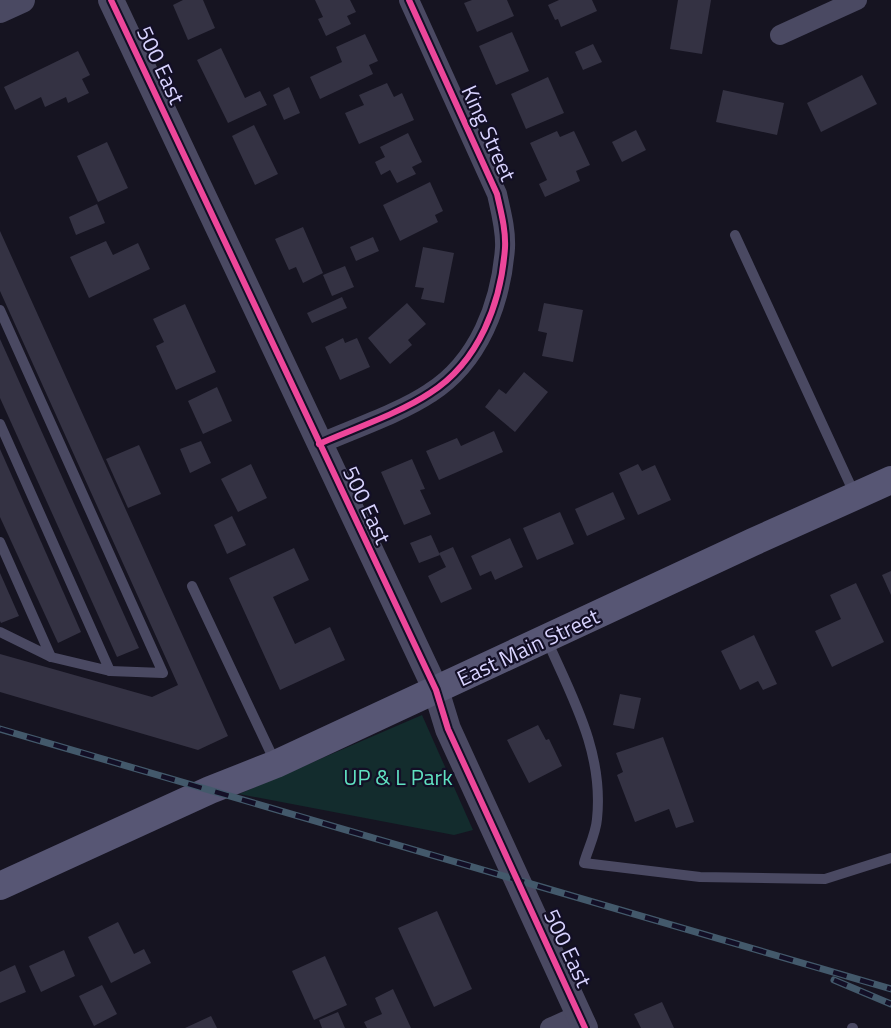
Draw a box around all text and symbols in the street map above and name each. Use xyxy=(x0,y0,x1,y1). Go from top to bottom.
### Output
street label: 500 East xyxy=(128,20,194,110)
street label: King Street xyxy=(453,79,525,187)
street label: 500 East xyxy=(334,460,400,550)
street label: East Main Street xyxy=(451,599,605,695)
park label: UP & L Park xyxy=(343,760,453,794)
street label: 500 East xyxy=(535,903,601,993)

